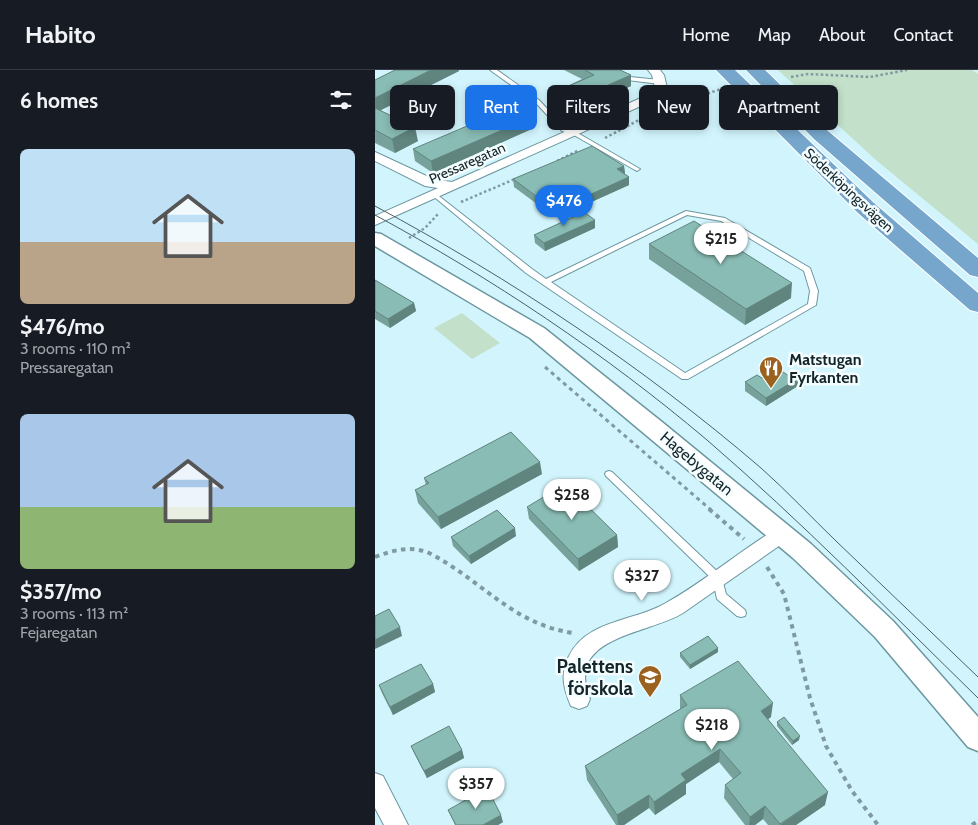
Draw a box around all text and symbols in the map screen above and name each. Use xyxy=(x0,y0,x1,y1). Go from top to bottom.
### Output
text: Habito xyxy=(25,20,96,49)
text: Home xyxy=(682,24,730,46)
text: Map xyxy=(758,24,791,46)
text: About xyxy=(819,24,865,46)
text: Contact xyxy=(893,24,953,46)
chip: Buy xyxy=(390,85,455,130)
chip: Rent xyxy=(465,85,537,130)
chip: Filters xyxy=(547,85,629,130)
chip: New xyxy=(639,85,709,130)
chip: Apartment xyxy=(719,85,838,130)
icon: filters xyxy=(327,86,355,114)
text: 6 homes xyxy=(20,88,98,113)
street label: Pressaregatan xyxy=(426,138,508,188)
street label: Söderköpingsvägen xyxy=(801,144,898,236)
icon: home xyxy=(143,181,233,271)
pin: $476 xyxy=(534,184,594,227)
text: $476 xyxy=(546,191,582,210)
pin: $215 xyxy=(691,222,751,265)
text: $215 xyxy=(705,229,737,248)
text: $476/mo xyxy=(20,314,104,339)
text: 3 rooms · 110 m² xyxy=(20,339,131,358)
place label: Matstugan Fyrkanten xyxy=(789,350,862,387)
restaurant icon: Matstugan Fyrkanten xyxy=(758,355,784,389)
text: Pressaregatan xyxy=(20,358,114,377)
street label: Hagebygatan xyxy=(656,427,737,499)
icon: home xyxy=(143,446,233,536)
pin: $258 xyxy=(542,478,602,521)
text: $258 xyxy=(554,485,590,504)
pin: $327 xyxy=(612,560,672,602)
text: $327 xyxy=(625,566,659,585)
text: $357/mo xyxy=(20,579,102,604)
text: 3 rooms · 113 m² xyxy=(20,604,128,623)
text: Fejaregatan xyxy=(20,623,97,642)
place label: Palettens förskola xyxy=(556,655,634,700)
school or university icon: Palettens förskola xyxy=(637,664,663,698)
pin: $218 xyxy=(682,708,742,751)
text: $218 xyxy=(695,715,729,734)
pin: $357 xyxy=(446,768,506,810)
text: $357 xyxy=(459,774,493,793)

